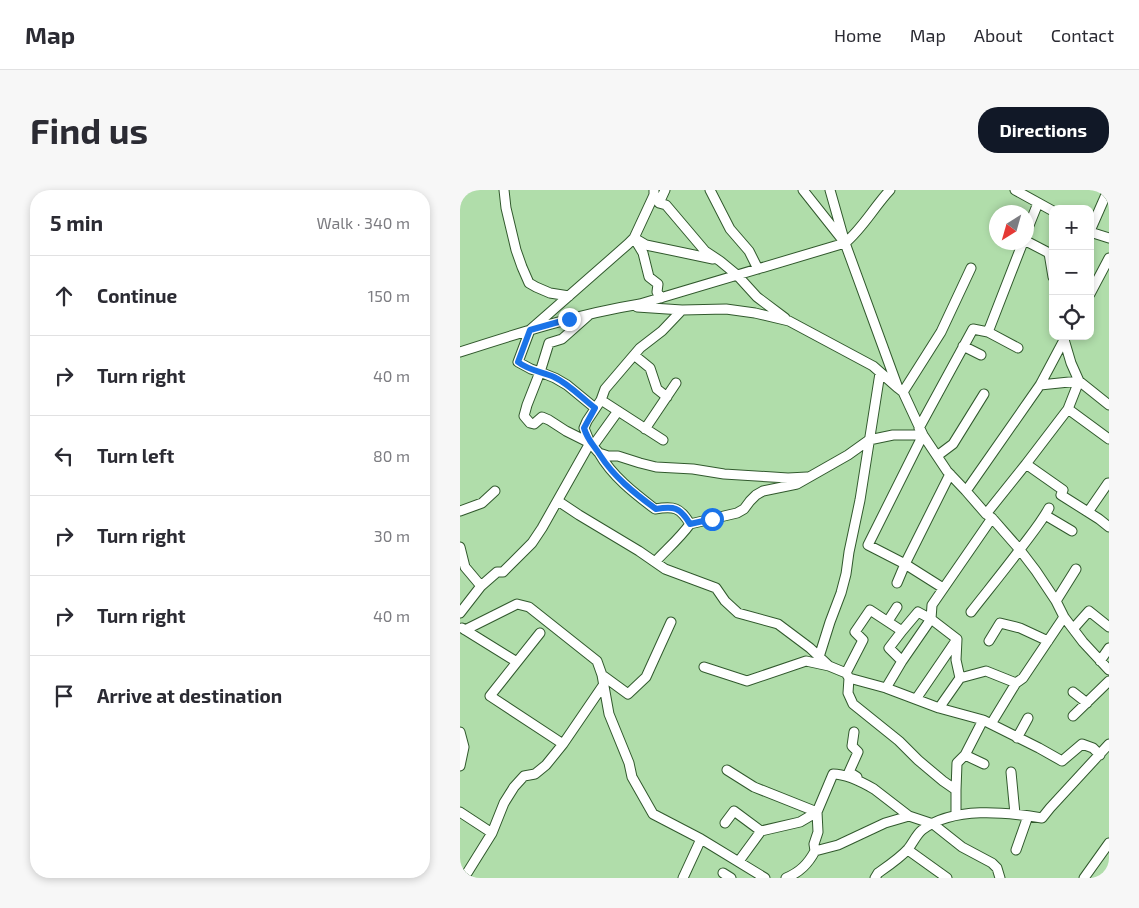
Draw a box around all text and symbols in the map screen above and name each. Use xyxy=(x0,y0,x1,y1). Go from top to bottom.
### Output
text: Map xyxy=(25,20,75,49)
text: Home xyxy=(834,24,882,46)
text: Map xyxy=(910,24,946,46)
text: About xyxy=(974,24,1023,46)
text: Contact xyxy=(1051,24,1114,46)
button: Directions xyxy=(978,107,1109,153)
text: Find us xyxy=(30,109,148,151)
north arrow xyxy=(989,205,1034,250)
map controls xyxy=(1049,205,1094,340)
button: + xyxy=(1049,205,1094,250)
text: 5 min xyxy=(50,210,103,235)
text: Walk · 340 m xyxy=(317,213,410,232)
button: − xyxy=(1049,250,1094,295)
icon: ahead xyxy=(50,282,78,310)
text: Continue xyxy=(97,284,177,307)
text: 150 m xyxy=(368,286,410,305)
button: locate xyxy=(1049,295,1094,340)
route end xyxy=(558,308,581,331)
icon: right xyxy=(50,362,78,390)
text: Turn right xyxy=(97,364,185,387)
text: 40 m xyxy=(373,366,410,385)
icon: left xyxy=(50,442,78,470)
text: Turn left xyxy=(97,444,174,467)
text: 80 m xyxy=(373,446,410,465)
route start xyxy=(701,508,724,531)
icon: right xyxy=(50,522,78,550)
text: Turn right xyxy=(97,524,185,547)
text: 30 m xyxy=(374,526,410,545)
icon: right xyxy=(50,602,78,630)
text: Turn right xyxy=(97,604,185,627)
text: 40 m xyxy=(373,606,410,625)
icon: arrive xyxy=(50,682,78,710)
text: Arrive at destination xyxy=(97,684,282,707)

